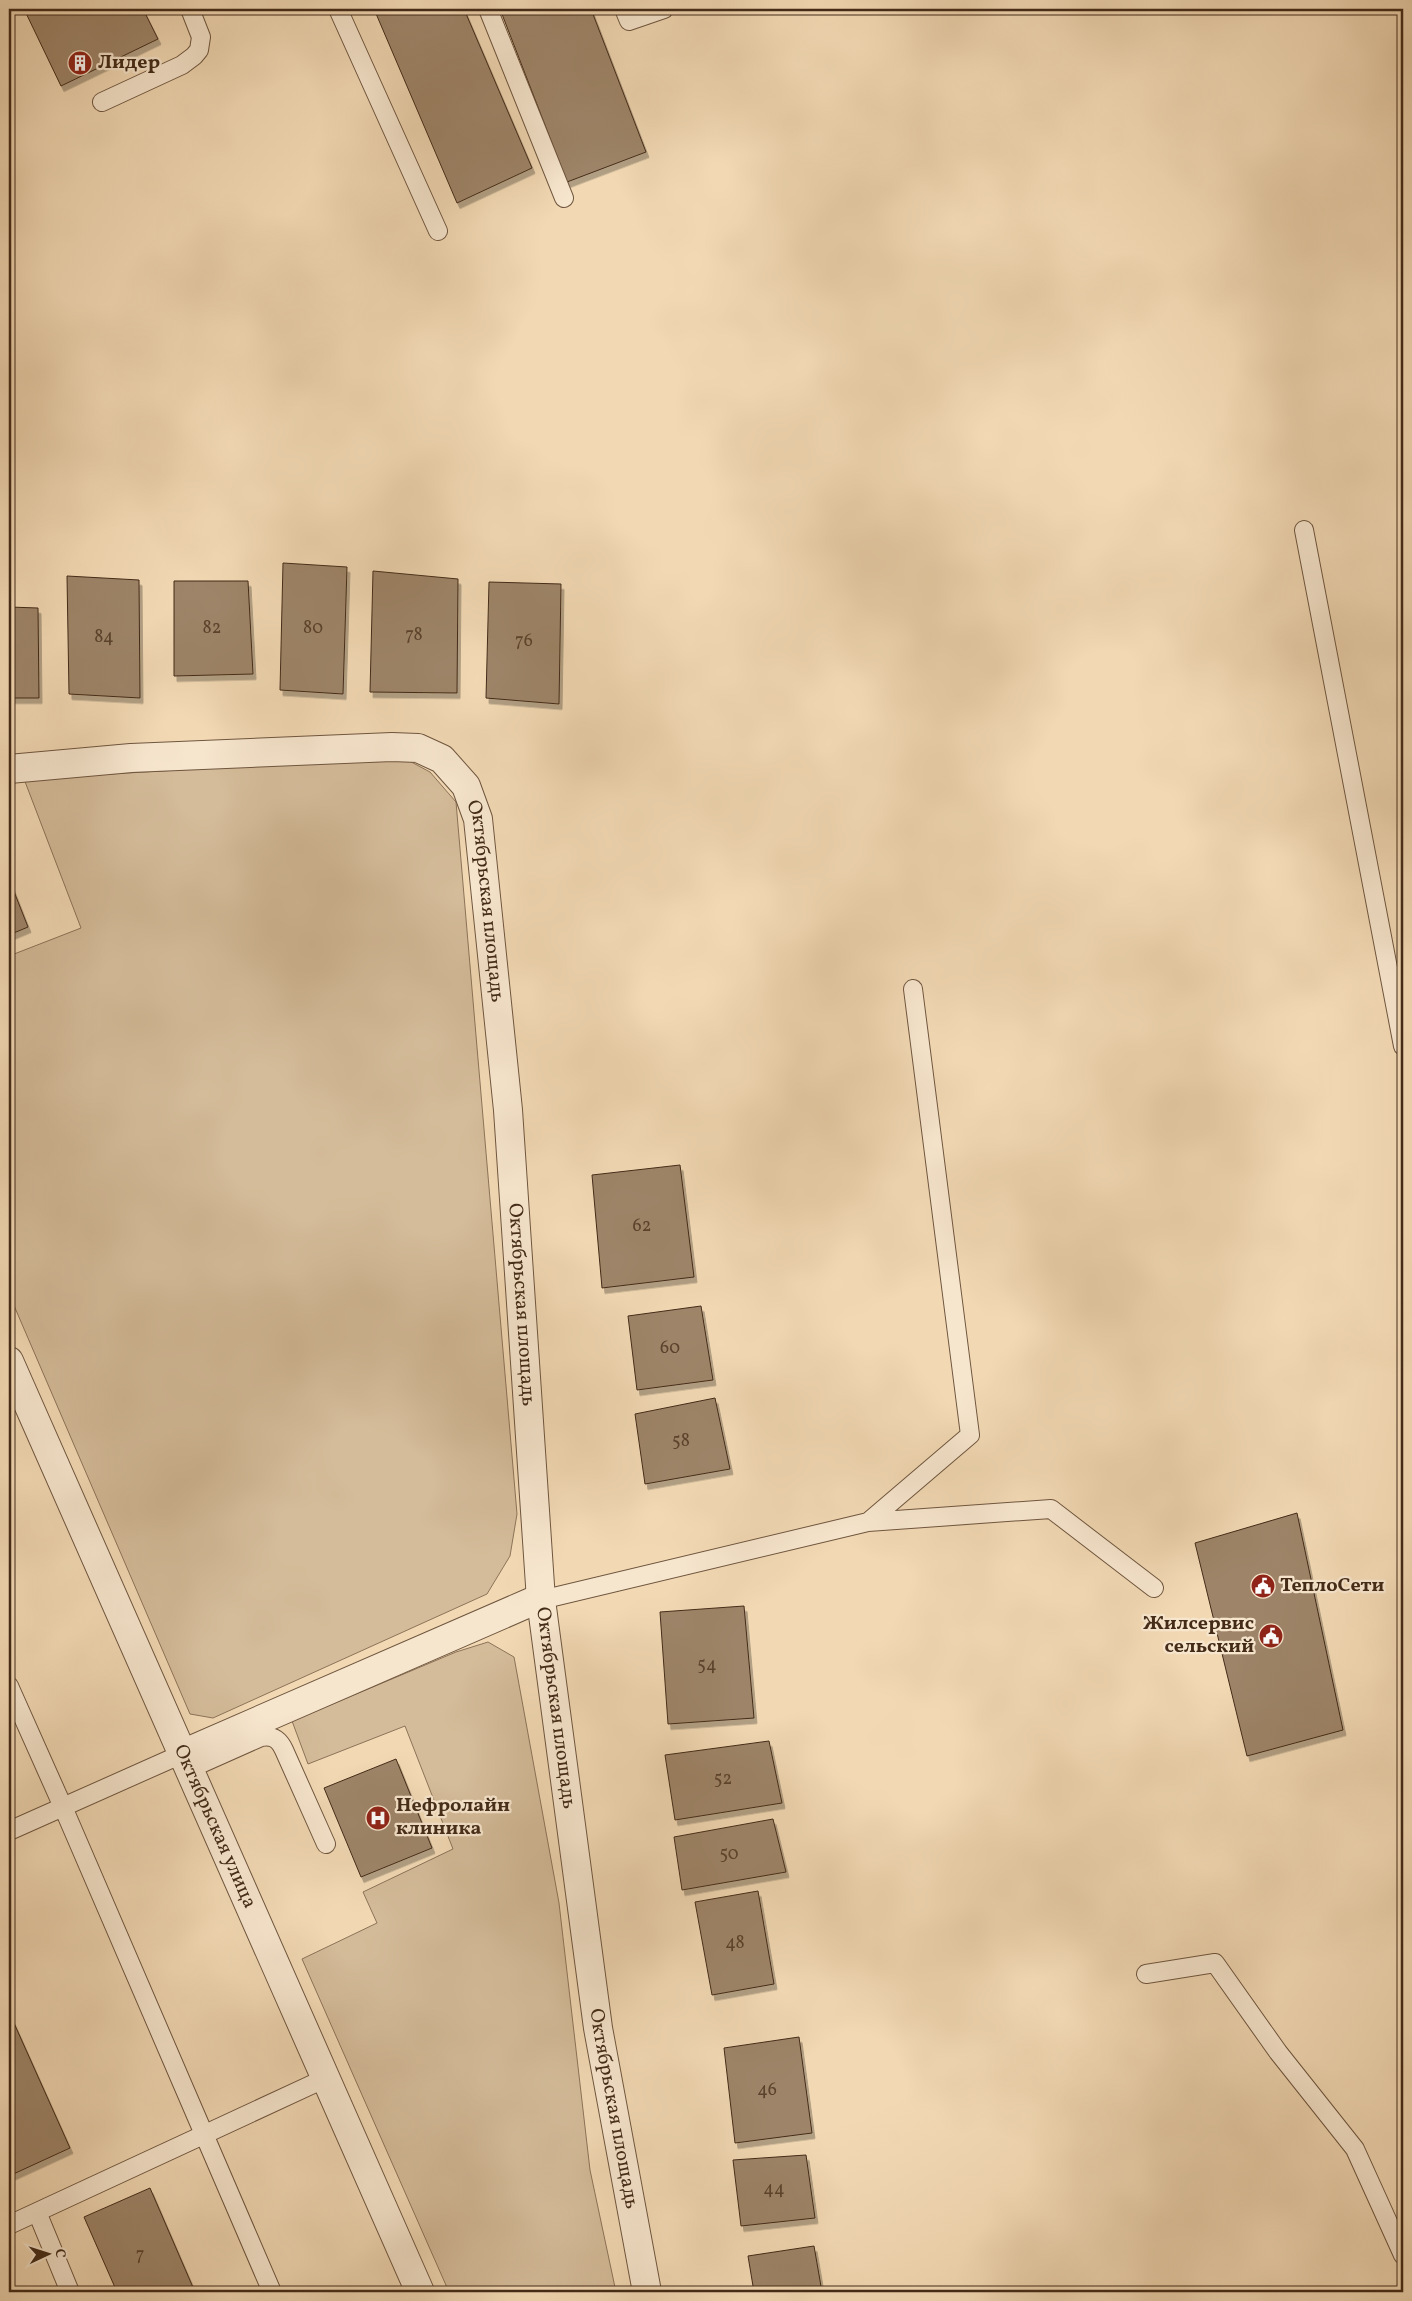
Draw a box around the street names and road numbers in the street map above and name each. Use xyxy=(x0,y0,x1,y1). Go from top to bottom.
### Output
street label: Октябрьская площадь xyxy=(458,796,511,1004)
street label: Октябрьская площадь xyxy=(500,1202,542,1407)
street label: Октябрьская площадь xyxy=(528,1605,583,1811)
street label: Октябрьская улица xyxy=(166,1740,263,1913)
street label: Октябрьская площадь xyxy=(582,2007,645,2211)

